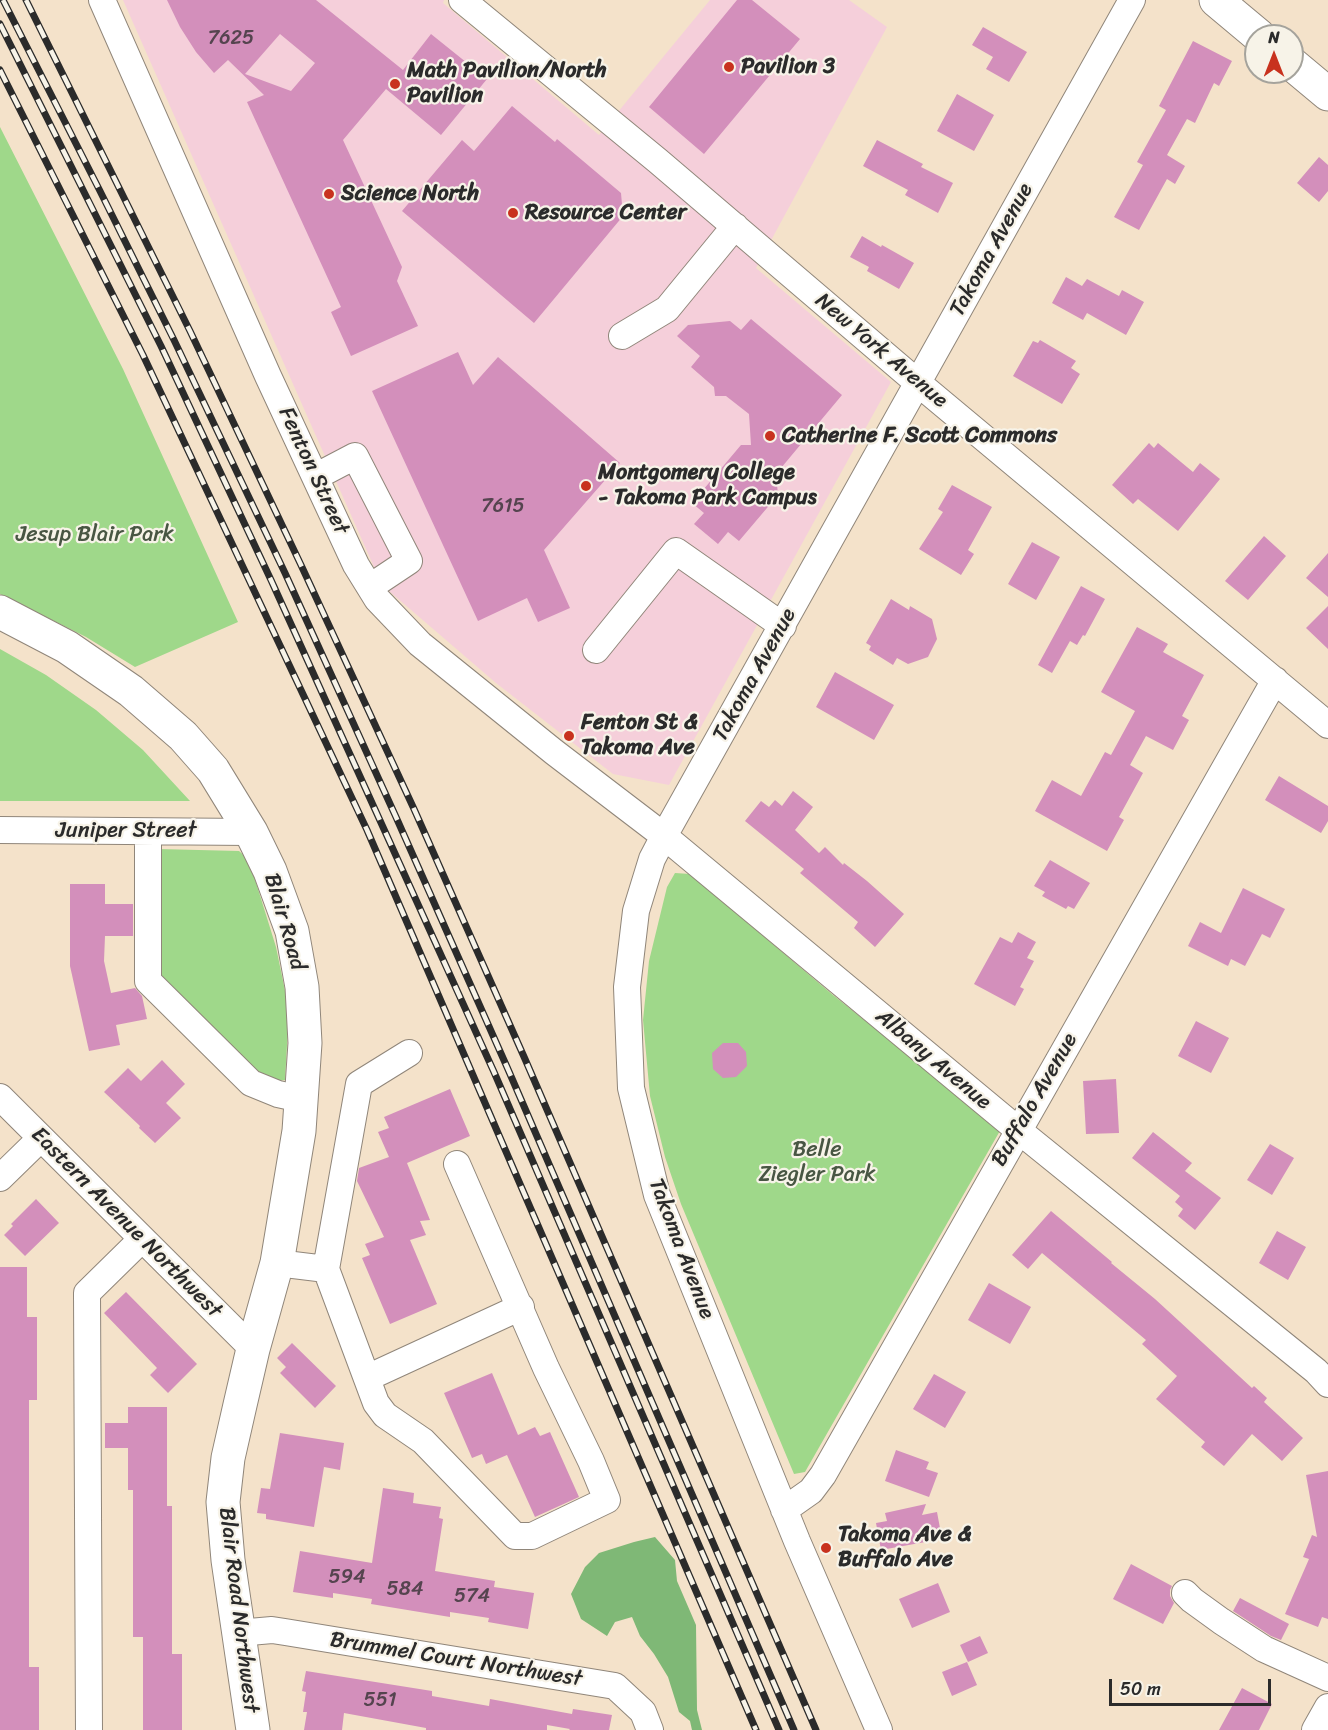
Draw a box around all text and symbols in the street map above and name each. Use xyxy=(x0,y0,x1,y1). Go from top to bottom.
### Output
text: N xyxy=(1268,23,1280,52)
north arrow xyxy=(1244,24,1304,84)
house number: 7625 xyxy=(208,27,254,51)
place label: Pavilion 3 xyxy=(741,54,835,80)
place label: Math Pavilion/North Pavilion xyxy=(407,58,607,110)
marker: Pavilion 3 xyxy=(722,60,736,74)
marker: Math Pavilion/North Pavilion xyxy=(388,77,402,91)
street label: Takoma Avenue xyxy=(945,179,1039,321)
place label: Science North xyxy=(341,181,479,207)
marker: Science North xyxy=(322,187,336,201)
place label: Resource Center xyxy=(525,200,687,226)
marker: Resource Center xyxy=(506,206,520,220)
street label: New York Avenue xyxy=(809,288,953,414)
street label: Fenton Street xyxy=(272,403,354,539)
place label: Catherine F. Scott Commons xyxy=(782,423,1057,449)
marker: Catherine F. Scott Commons xyxy=(763,429,777,443)
place label: Montgomery College - Takoma Park Campus xyxy=(598,460,817,512)
marker: Montgomery College - Takoma Park Campus xyxy=(579,479,593,493)
house number: 7615 xyxy=(481,495,525,519)
park label: Jesup Blair Park xyxy=(16,522,174,548)
street label: Takoma Avenue xyxy=(708,604,802,746)
place label: Fenton St & Takoma Ave xyxy=(581,710,698,762)
marker: Fenton St & Takoma Ave xyxy=(562,729,576,743)
street label: Juniper Street xyxy=(56,818,196,844)
street label: Blair Road xyxy=(258,871,310,973)
street label: Albany Avenue xyxy=(870,1004,996,1116)
street label: Buffalo Avenue xyxy=(986,1029,1084,1171)
street label: Eastern Avenue Northwest xyxy=(25,1122,227,1324)
park label: Belle Ziegler Park xyxy=(758,1137,876,1188)
street label: Takoma Avenue xyxy=(642,1175,720,1323)
street label: Blair Road Northwest xyxy=(212,1506,264,1714)
place label: Takoma Ave & Buffalo Ave xyxy=(838,1522,971,1574)
marker: Takoma Ave & Buffalo Ave xyxy=(819,1541,833,1555)
house number: 594 xyxy=(329,1566,365,1590)
house number: 584 xyxy=(387,1578,423,1602)
house number: 574 xyxy=(454,1585,490,1609)
street label: Brummel Court Northwest xyxy=(328,1627,584,1693)
scale bar xyxy=(1112,1667,1274,1705)
text: 50 m xyxy=(1120,1673,1161,1705)
house number: 551 xyxy=(363,1689,397,1713)

